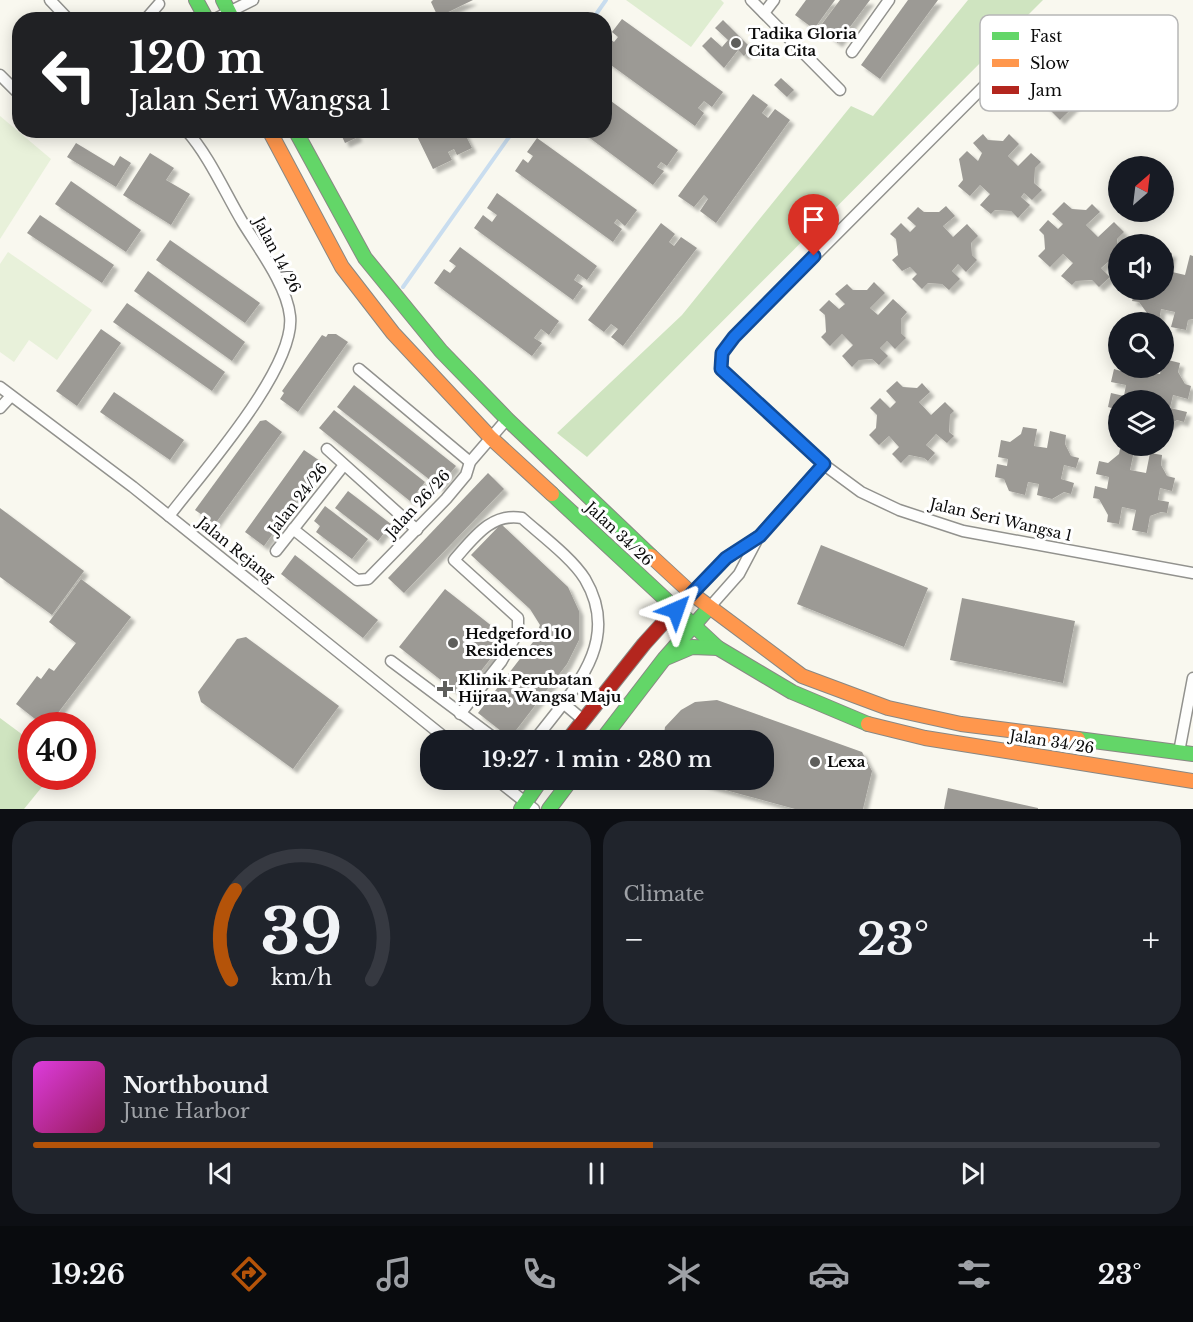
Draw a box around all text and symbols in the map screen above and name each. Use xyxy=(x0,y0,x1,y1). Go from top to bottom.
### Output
legend xyxy=(980,15,1178,111)
place label: Tadika Gloria Cita Cita xyxy=(748,24,857,60)
text: Fast xyxy=(1030,26,1062,46)
text: 120 m xyxy=(129,32,264,84)
icon: left xyxy=(30,36,108,114)
marker: Tadika Gloria Cita Cita xyxy=(729,36,743,50)
text: Slow xyxy=(1030,53,1070,73)
text: Jam xyxy=(1028,80,1062,100)
text: Jalan Seri Wangsa 1 xyxy=(129,84,391,117)
north arrow xyxy=(1108,156,1174,222)
map controls xyxy=(1108,156,1174,456)
pin xyxy=(788,194,839,256)
icon: arrive xyxy=(797,203,830,236)
street label: Jalan 14/26 xyxy=(249,212,305,296)
button: sound xyxy=(1108,234,1174,300)
button: search xyxy=(1108,312,1174,378)
button: layers xyxy=(1108,390,1174,456)
street label: Jalan 24/26 xyxy=(263,459,331,540)
street label: Jalan 26/26 xyxy=(380,466,454,543)
street label: Jalan Seri Wangsa 1 xyxy=(926,493,1074,545)
street label: Jalan 34/26 xyxy=(580,496,657,570)
street label: Jalan Rejang xyxy=(192,511,280,587)
position arrow xyxy=(644,578,708,642)
place label: Hedgeford 10 Residences xyxy=(465,624,572,660)
marker: Hedgeford 10 Residences xyxy=(446,636,460,650)
place label: Klinik Perubatan Hijraa, Wangsa Maju xyxy=(458,670,622,706)
marker: Klinik Perubatan Hijraa, Wangsa Maju xyxy=(436,680,454,698)
speed limit sign: 40 xyxy=(18,712,96,790)
street label: Jalan 34/26 xyxy=(1006,725,1096,758)
text: 19:27 · 1 min · 280 m xyxy=(482,746,712,773)
place label: Lexa xyxy=(827,752,866,771)
marker: Lexa xyxy=(808,755,822,769)
text: Climate xyxy=(624,882,704,906)
text: 39 xyxy=(260,893,342,971)
text: 23° xyxy=(857,911,929,967)
text: − xyxy=(624,919,644,960)
text: + xyxy=(1142,919,1160,960)
text: km/h xyxy=(271,964,332,991)
text: Northbound xyxy=(123,1072,269,1099)
text: June Harbor xyxy=(123,1099,250,1123)
icon: previous xyxy=(204,1157,237,1190)
icon: pause xyxy=(580,1157,613,1190)
icon: next xyxy=(956,1157,989,1190)
icon: directions xyxy=(228,1253,270,1295)
icon: music xyxy=(373,1253,415,1295)
icon: phone xyxy=(518,1253,560,1295)
icon: climate xyxy=(663,1253,705,1295)
icon: car xyxy=(808,1253,850,1295)
icon: filters xyxy=(953,1253,995,1295)
text: 19:26 xyxy=(51,1258,125,1291)
text: 23° xyxy=(1098,1258,1141,1291)

